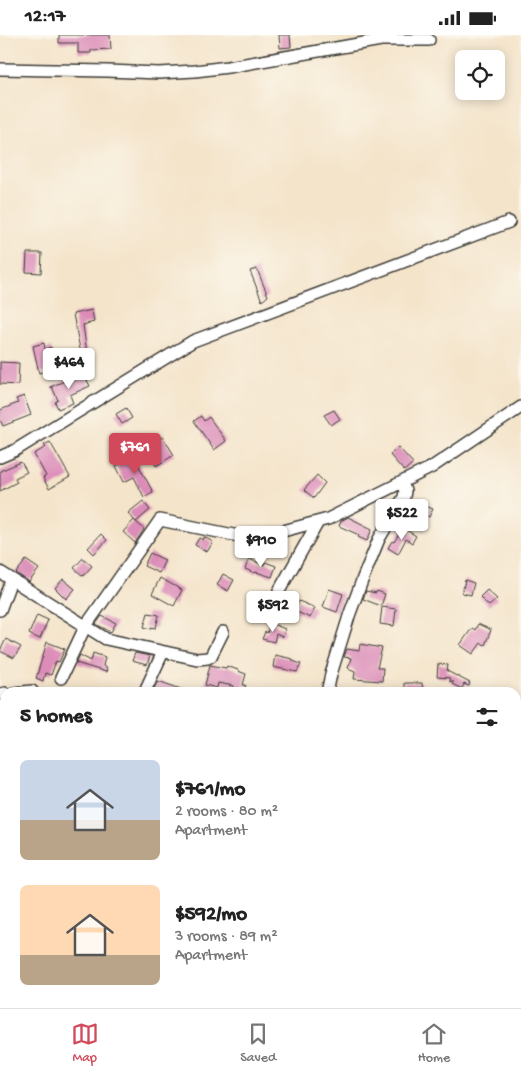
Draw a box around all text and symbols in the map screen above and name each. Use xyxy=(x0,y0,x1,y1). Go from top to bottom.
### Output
text: 12:17 xyxy=(25,6,66,29)
map controls xyxy=(455,50,505,100)
button: locate xyxy=(455,50,505,100)
pin: $464 xyxy=(39,347,99,390)
text: $464 xyxy=(54,354,84,373)
pin: $761 xyxy=(105,433,165,475)
text: $761 xyxy=(120,439,150,458)
pin: $522 xyxy=(372,499,432,541)
text: $522 xyxy=(386,505,418,524)
pin: $910 xyxy=(231,525,291,568)
text: $910 xyxy=(246,532,276,551)
pin: $592 xyxy=(243,591,303,633)
text: $592 xyxy=(257,597,289,616)
icon: filters xyxy=(473,703,501,731)
text: 5 homes xyxy=(20,705,92,730)
text: $761/mo xyxy=(175,778,245,803)
icon: home xyxy=(60,780,120,840)
text: 2 rooms · 80 m² xyxy=(175,803,278,822)
text: Apartment xyxy=(175,822,247,841)
text: $592/mo xyxy=(175,903,247,928)
icon: home xyxy=(60,905,120,965)
text: 3 rooms · 89 m² xyxy=(175,928,277,947)
text: Apartment xyxy=(175,947,247,966)
tab: Map xyxy=(71,1020,99,1067)
tab: Saved xyxy=(240,1020,276,1067)
tab: Home xyxy=(418,1020,450,1067)

